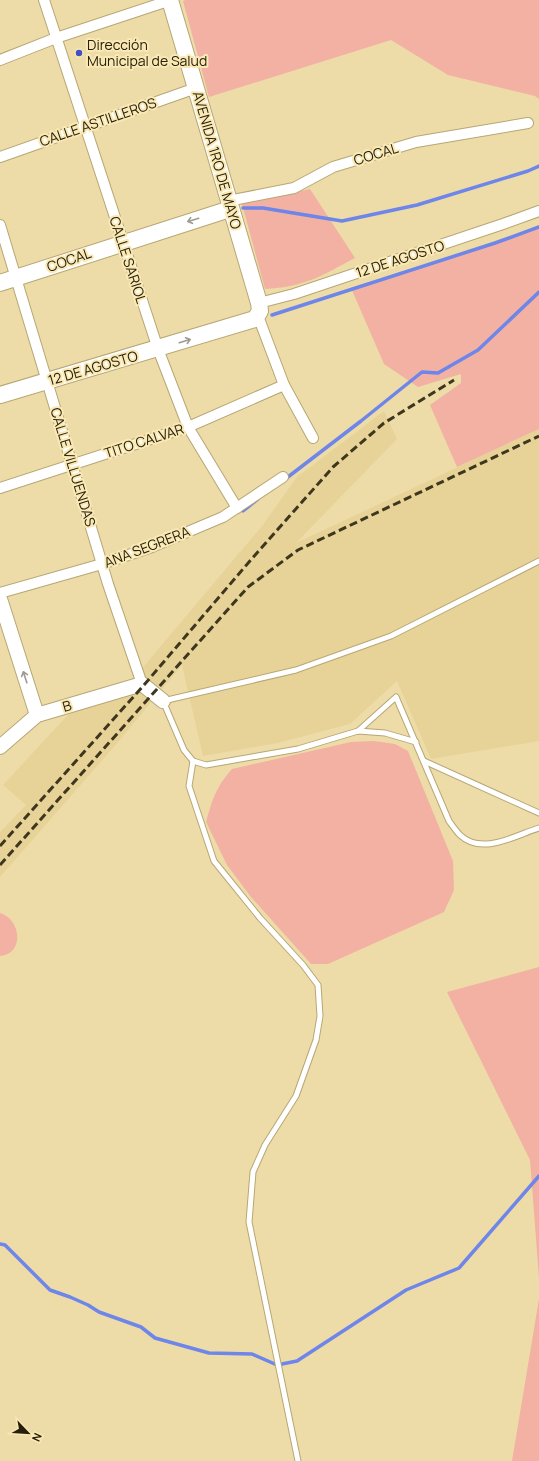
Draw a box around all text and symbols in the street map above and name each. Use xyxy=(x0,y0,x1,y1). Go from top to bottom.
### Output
place label: Dirección Municipal de Salud xyxy=(87,35,207,70)
marker: Dirección Municipal de Salud xyxy=(74,48,84,58)
street label: AVENIDA 1RO DE MAYO xyxy=(189,89,246,231)
street label: CALLE ASTILLEROS xyxy=(37,93,159,150)
street label: COCAL xyxy=(351,138,401,169)
street label: CALLE SARIOL xyxy=(105,214,152,306)
one-way arrow xyxy=(187,217,200,224)
street label: 12 DE AGOSTO xyxy=(353,235,447,282)
street label: COCAL xyxy=(44,243,94,276)
one-way arrow xyxy=(179,337,192,344)
street label: 12 DE AGOSTO xyxy=(46,346,140,389)
street label: CALLE VILLUENDAS xyxy=(46,405,101,529)
street label: TITO CALVAR xyxy=(102,419,186,462)
street label: ANA SEGRERA xyxy=(101,521,193,572)
one-way arrow xyxy=(21,671,28,684)
street label: B xyxy=(60,695,74,716)
north arrow xyxy=(8,1413,48,1453)
text: N xyxy=(29,1431,46,1444)

